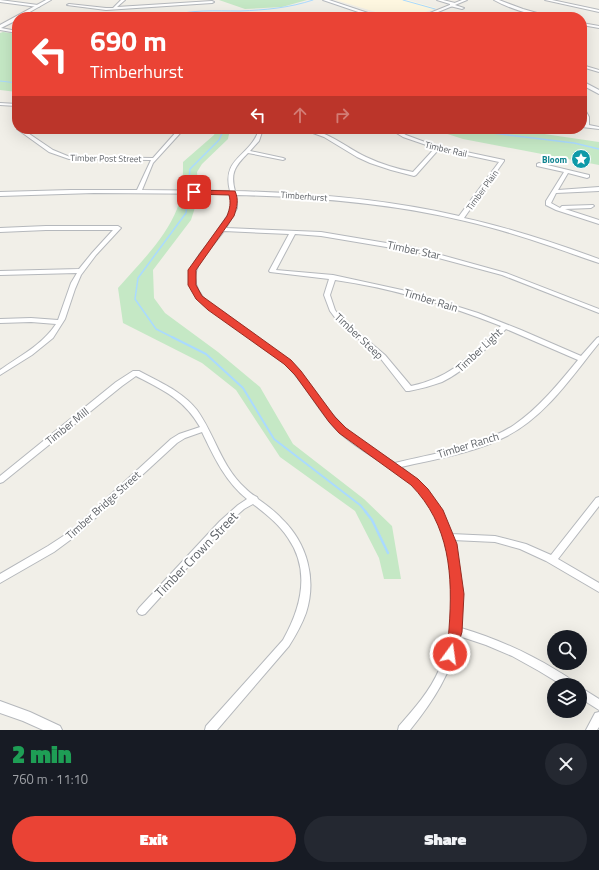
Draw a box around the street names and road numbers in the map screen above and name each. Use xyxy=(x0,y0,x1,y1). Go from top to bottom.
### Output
street label: Timber Rail xyxy=(424,138,468,160)
street label: Timber Post Street xyxy=(70,151,143,165)
street label: Timber Plain xyxy=(463,167,501,213)
street label: Timberhurst xyxy=(280,188,329,204)
street label: Timber Star xyxy=(386,237,442,263)
street label: Timber Rain xyxy=(402,284,460,316)
street label: Timber Steep xyxy=(331,309,387,363)
street label: Timber Light xyxy=(452,324,506,376)
street label: Timber Mill xyxy=(42,404,92,448)
street label: Timber Ranch xyxy=(435,428,501,462)
street label: Timber Bridge Street xyxy=(62,467,144,543)
street label: Timber Crown Street xyxy=(150,506,243,602)

